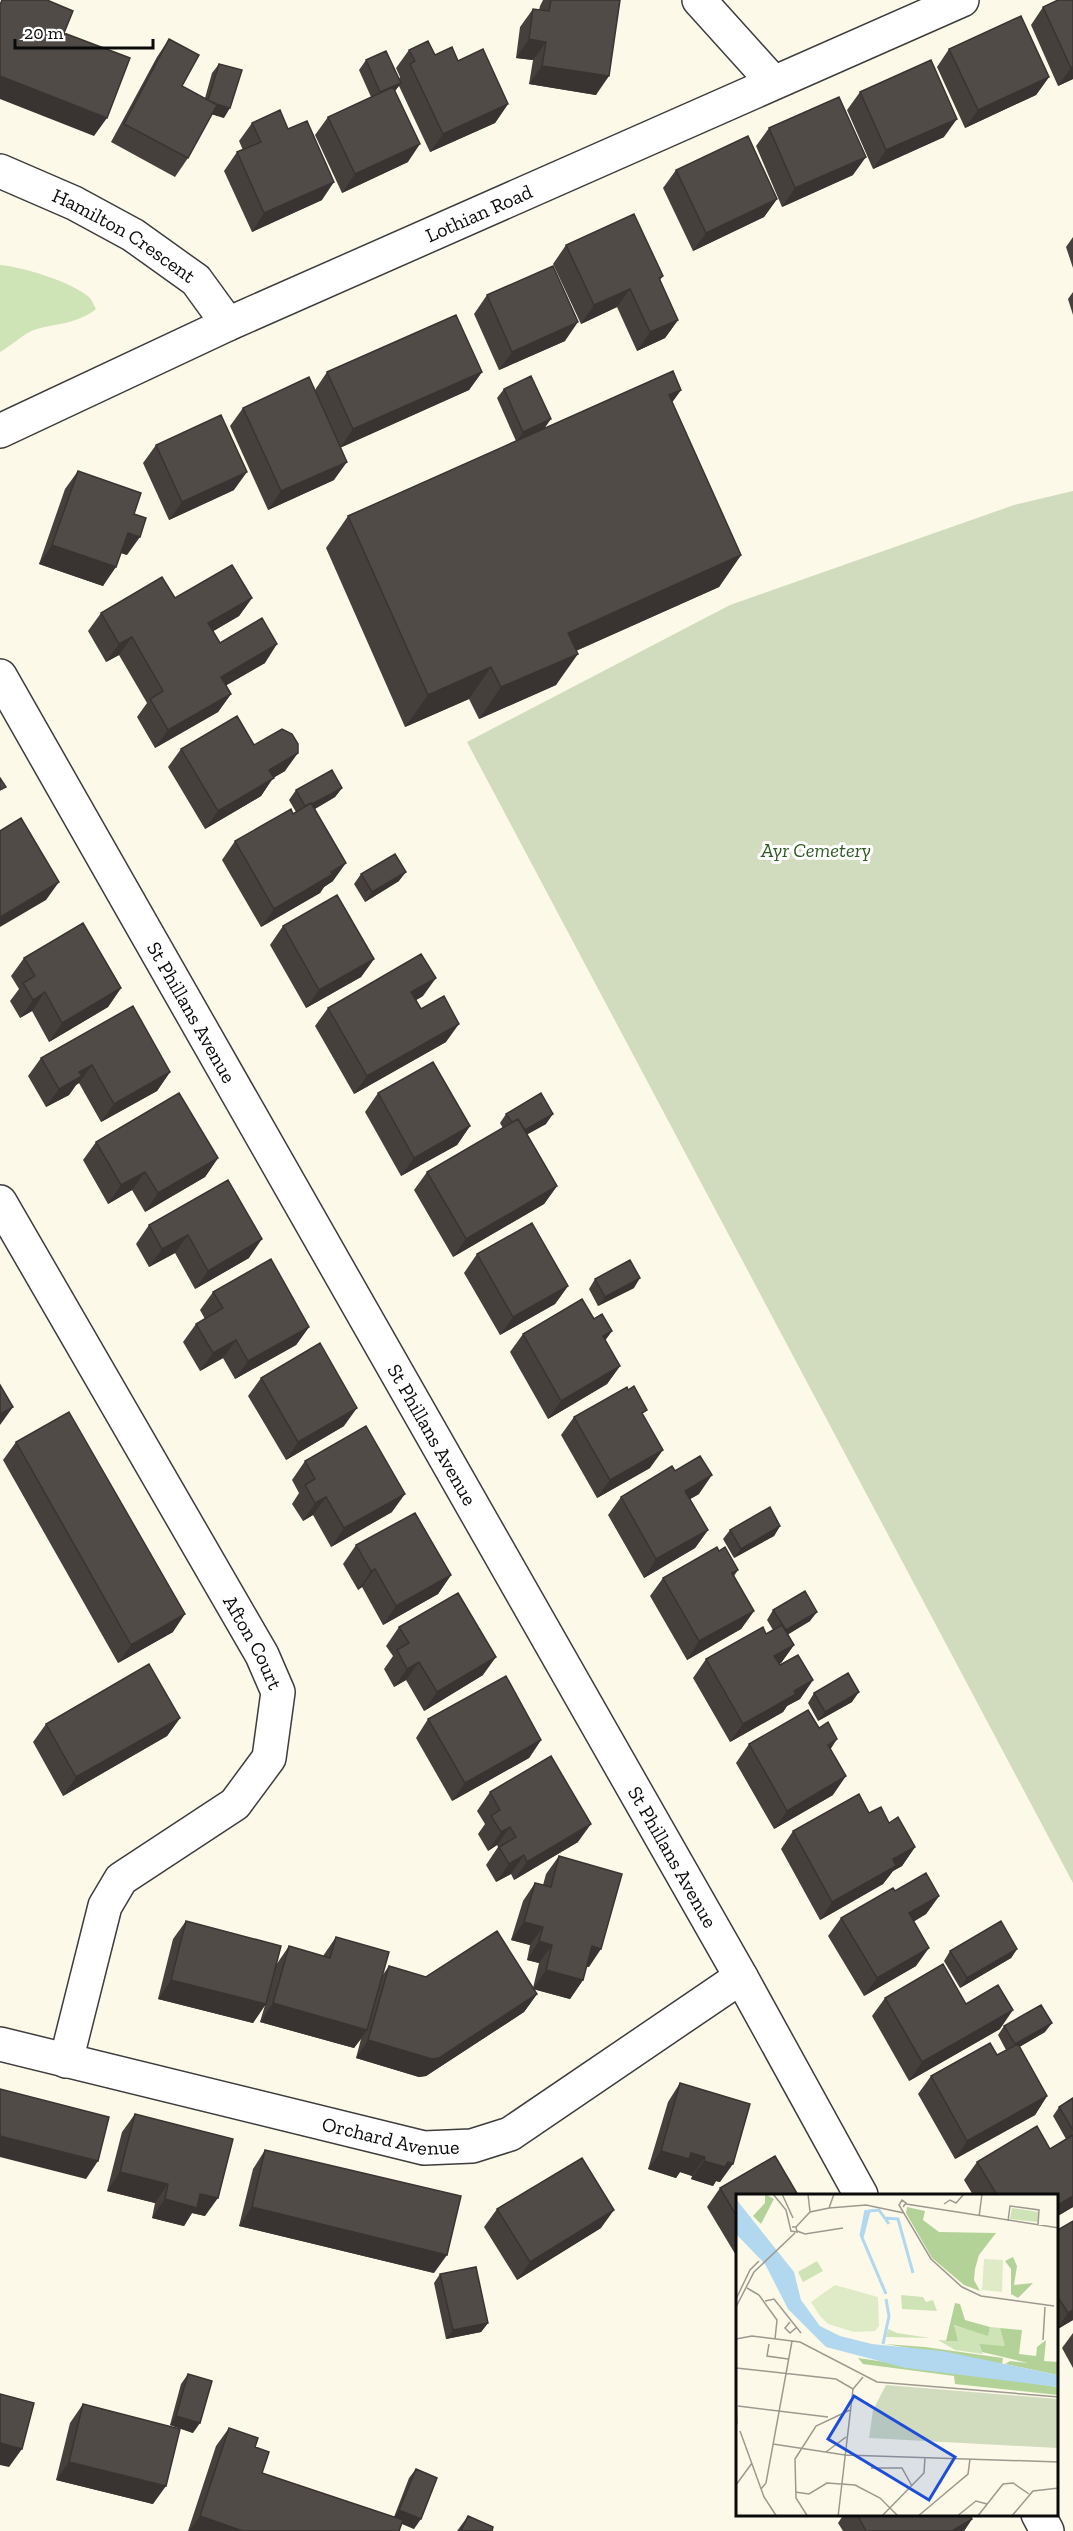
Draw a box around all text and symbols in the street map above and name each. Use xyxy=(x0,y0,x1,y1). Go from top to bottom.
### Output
scale bar xyxy=(15,12,153,50)
text: 20 m xyxy=(24,22,64,44)
street label: Lothian Road xyxy=(422,179,536,247)
street label: Hamilton Crescent xyxy=(49,183,201,288)
park label: Ayr Cemetery xyxy=(760,838,871,862)
street label: St Phillans Avenue xyxy=(142,937,241,1087)
street label: St Phillans Avenue xyxy=(382,1360,482,1510)
street label: Afton Court xyxy=(218,1591,288,1694)
street label: St Phillans Avenue xyxy=(623,1782,722,1932)
street label: Orchard Avenue xyxy=(320,2111,460,2160)
inset map xyxy=(736,2194,1058,2516)

